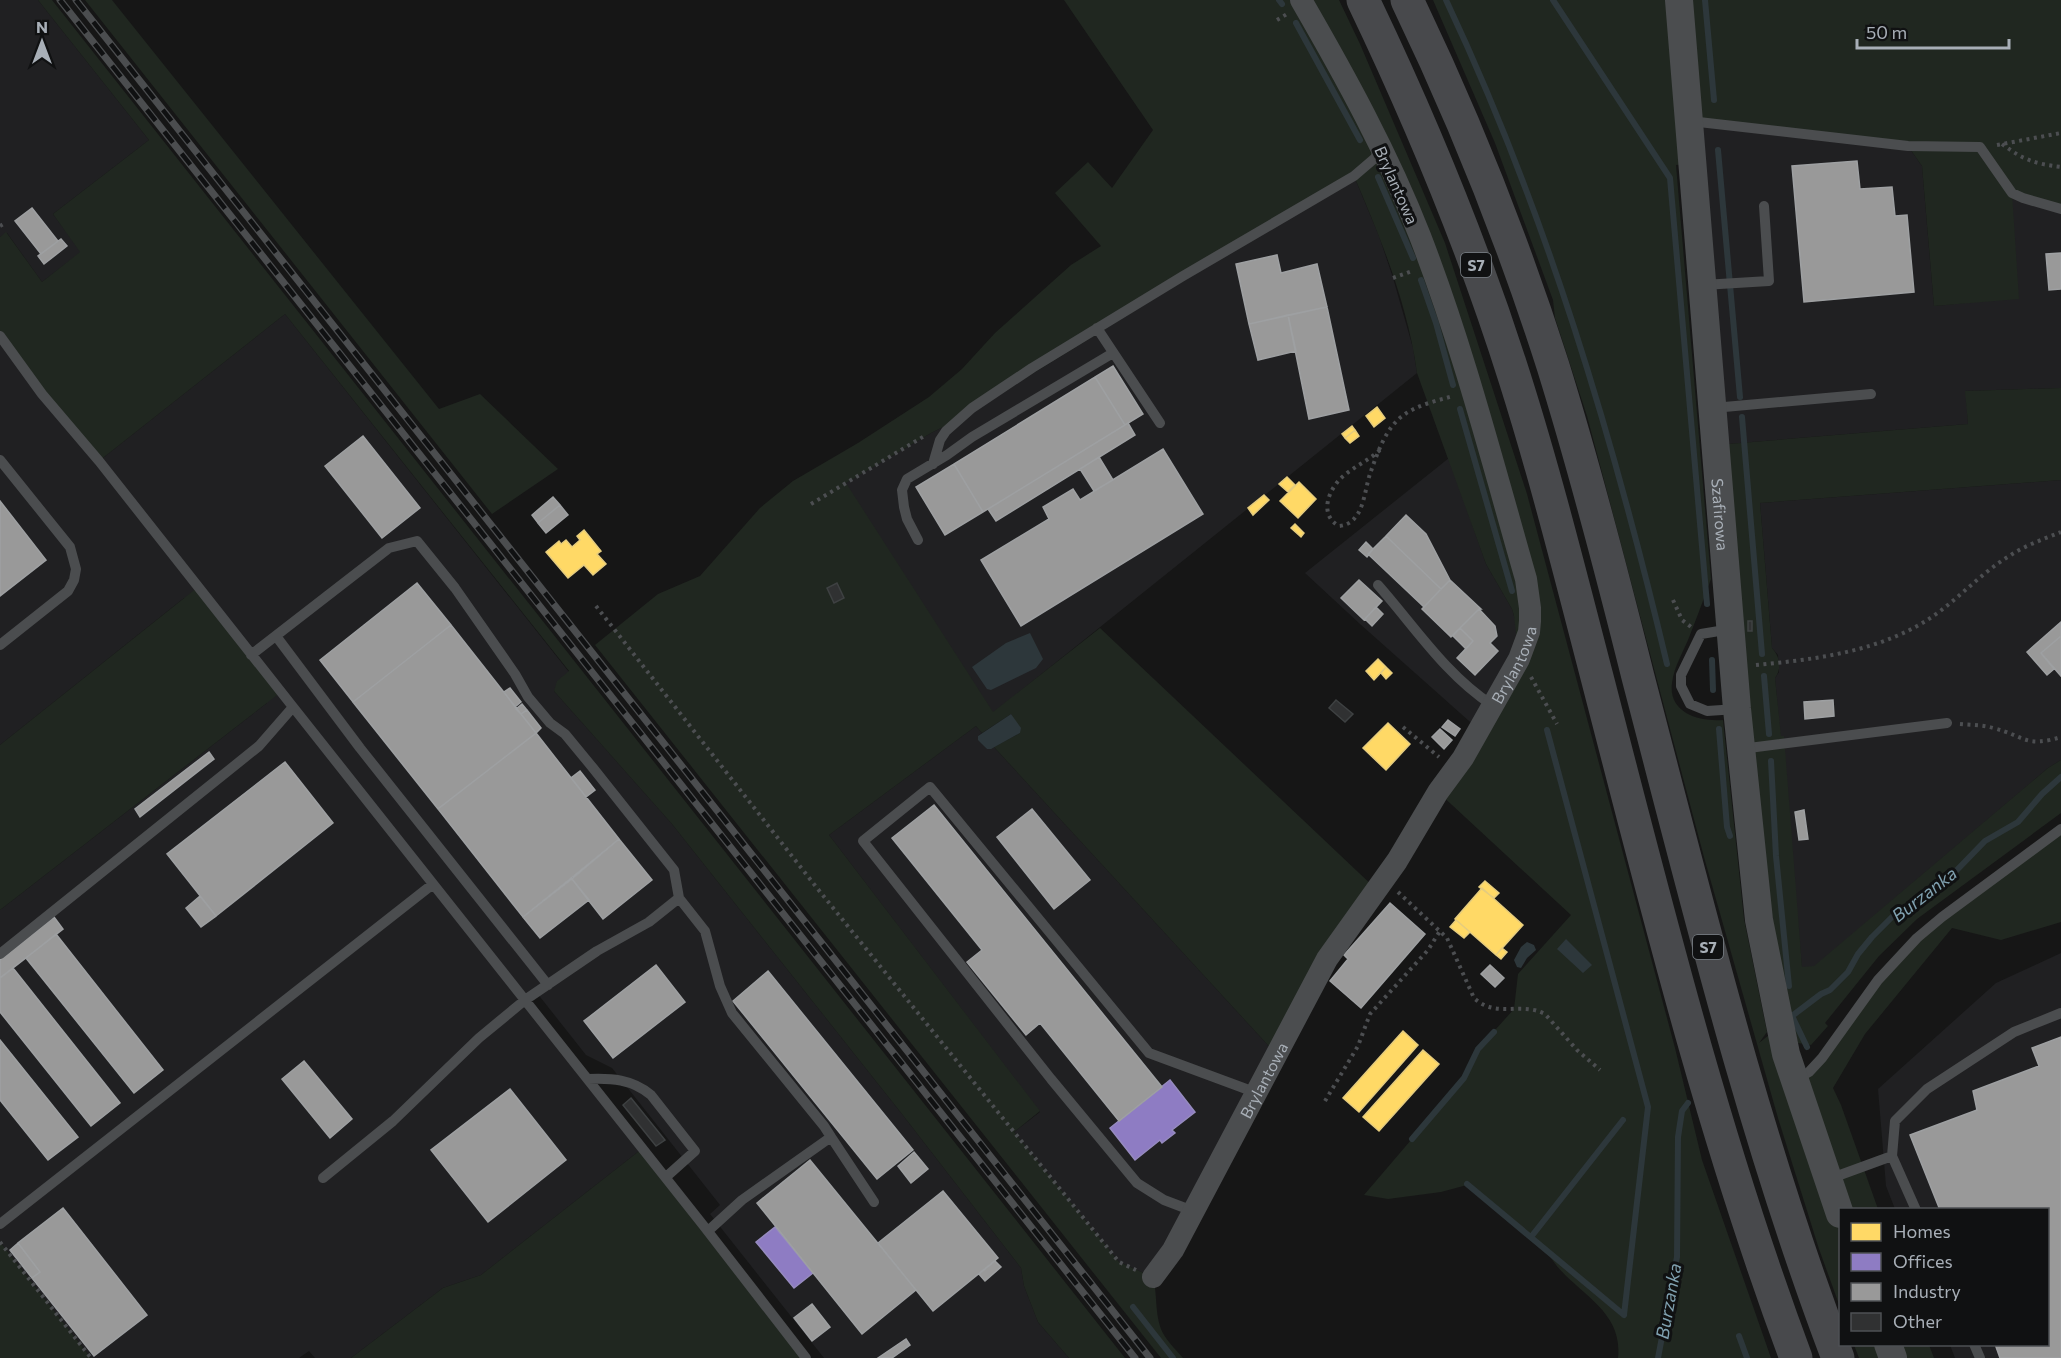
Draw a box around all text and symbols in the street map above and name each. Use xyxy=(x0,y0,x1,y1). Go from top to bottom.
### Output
north arrow xyxy=(12,12,72,72)
scale bar xyxy=(1857,12,2008,50)
text: N xyxy=(36,17,48,36)
text: 50 m xyxy=(1866,21,1907,43)
street label: Brylantowa xyxy=(1371,143,1423,227)
road number: S7 xyxy=(1461,253,1491,277)
street label: Szafirowa xyxy=(1709,477,1733,551)
street label: Brylantowa xyxy=(1487,626,1539,706)
water label: Burzanka xyxy=(1887,862,1961,926)
road number: S7 xyxy=(1693,935,1723,959)
street label: Brylantowa xyxy=(1235,1039,1291,1121)
legend xyxy=(1839,1208,2049,1346)
text: Homes xyxy=(1893,1220,1951,1242)
text: Offices xyxy=(1893,1250,1953,1272)
water label: Burzanka xyxy=(1651,1261,1685,1341)
text: Industry xyxy=(1893,1280,1961,1302)
text: Other xyxy=(1893,1310,1942,1332)

